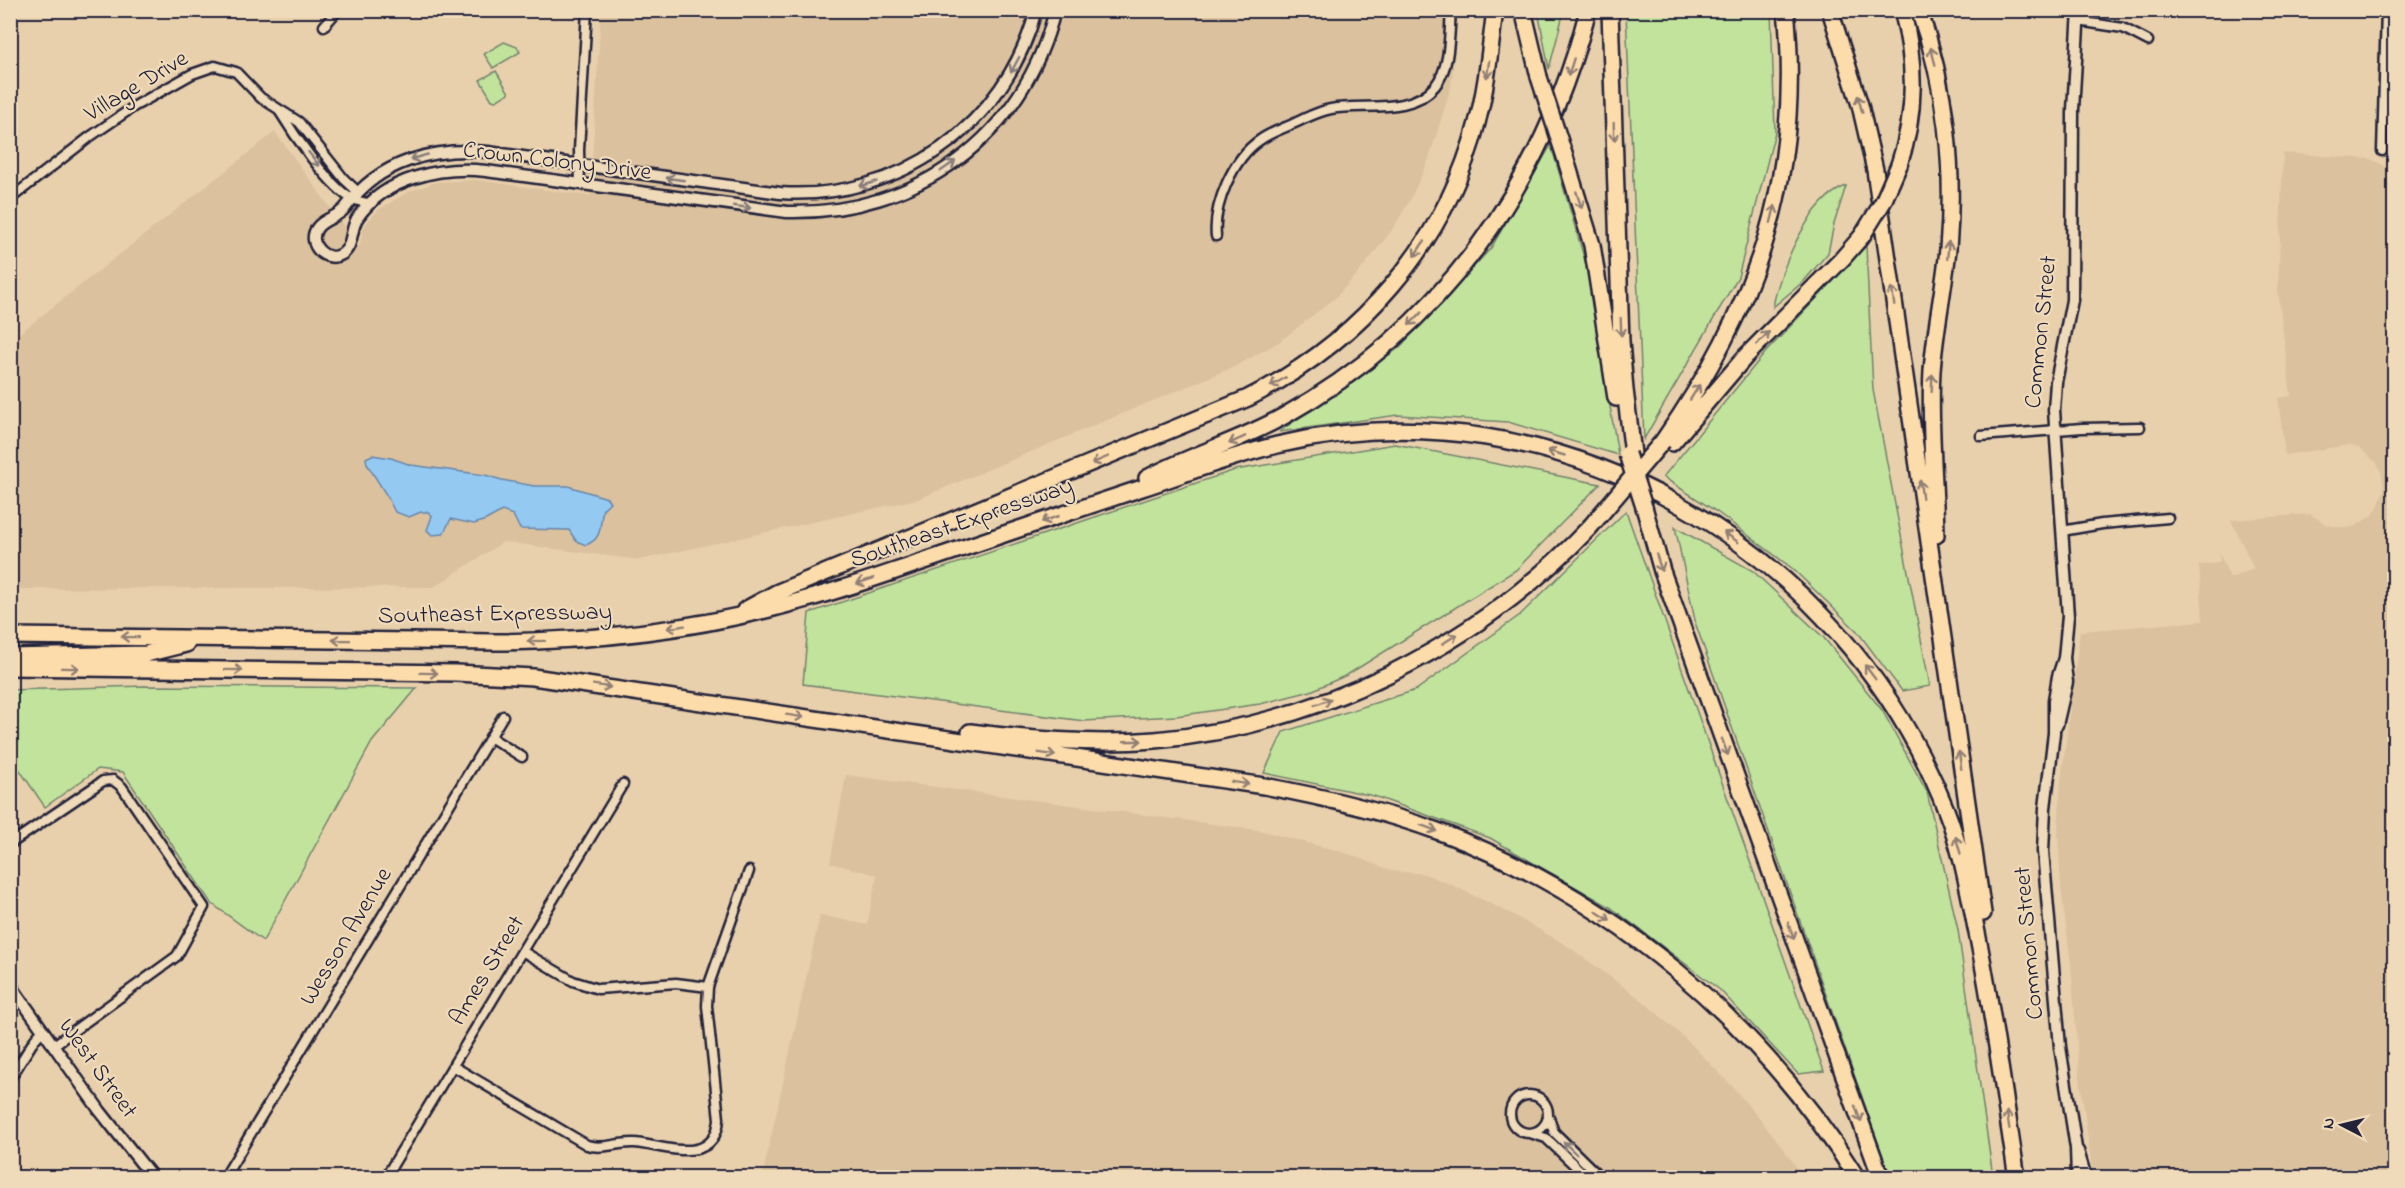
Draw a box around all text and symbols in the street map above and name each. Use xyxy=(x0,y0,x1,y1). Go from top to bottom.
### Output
street label: Village Drive xyxy=(78,42,196,132)
one-way arrow xyxy=(1927,47,1938,66)
one-way arrow xyxy=(1009,56,1021,73)
one-way arrow xyxy=(1565,57,1576,76)
one-way arrow xyxy=(1482,58,1493,78)
one-way arrow xyxy=(1854,95,1865,114)
one-way arrow xyxy=(1609,121,1620,141)
street label: Crown Colony Drive xyxy=(461,133,653,192)
one-way arrow xyxy=(308,150,321,166)
one-way arrow xyxy=(410,152,429,163)
one-way arrow xyxy=(940,160,956,172)
one-way arrow xyxy=(665,173,685,184)
one-way arrow xyxy=(859,179,878,190)
one-way arrow xyxy=(1575,190,1586,209)
one-way arrow xyxy=(732,201,752,212)
one-way arrow xyxy=(1767,205,1779,224)
one-way arrow xyxy=(1943,240,1954,260)
one-way arrow xyxy=(1413,241,1426,258)
street label: Common Street xyxy=(2017,254,2067,410)
one-way arrow xyxy=(1888,287,1899,306)
one-way arrow xyxy=(1407,312,1422,327)
one-way arrow xyxy=(1615,316,1626,336)
one-way arrow xyxy=(1756,330,1771,345)
one-way arrow xyxy=(1926,374,1937,394)
one-way arrow xyxy=(1270,376,1287,388)
one-way arrow xyxy=(1690,384,1702,401)
one-way arrow xyxy=(1229,434,1247,446)
one-way arrow xyxy=(1547,447,1566,459)
one-way arrow xyxy=(1091,455,1110,466)
street label: Southeast Expressway xyxy=(846,469,1079,580)
one-way arrow xyxy=(1915,480,1926,499)
one-way arrow xyxy=(1041,514,1060,525)
one-way arrow xyxy=(1724,531,1740,543)
one-way arrow xyxy=(1655,553,1666,572)
one-way arrow xyxy=(856,576,875,587)
street label: Southeast Expressway xyxy=(378,595,612,636)
one-way arrow xyxy=(666,622,686,633)
one-way arrow xyxy=(121,632,141,643)
one-way arrow xyxy=(1441,633,1458,645)
one-way arrow xyxy=(332,634,352,646)
one-way arrow xyxy=(527,635,547,647)
one-way arrow xyxy=(59,662,79,674)
one-way arrow xyxy=(224,664,244,676)
one-way arrow xyxy=(1864,665,1876,681)
one-way arrow xyxy=(419,667,439,679)
one-way arrow xyxy=(592,681,611,692)
one-way arrow xyxy=(1313,696,1332,707)
one-way arrow xyxy=(784,710,804,721)
one-way arrow xyxy=(1122,735,1142,746)
one-way arrow xyxy=(1721,737,1732,756)
one-way arrow xyxy=(1037,748,1057,759)
one-way arrow xyxy=(1955,751,1966,770)
one-way arrow xyxy=(1230,778,1250,789)
one-way arrow xyxy=(1420,824,1438,835)
one-way arrow xyxy=(1952,836,1963,855)
street label: Wesson Avenue xyxy=(292,861,402,1013)
street label: Common Street xyxy=(2006,865,2054,1021)
street label: Ames Street xyxy=(441,909,535,1033)
one-way arrow xyxy=(1594,910,1611,922)
one-way arrow xyxy=(1787,921,1798,939)
street label: West Street xyxy=(49,1012,145,1126)
north arrow xyxy=(2312,1095,2372,1155)
one-way arrow xyxy=(1853,1104,1864,1123)
one-way arrow xyxy=(2002,1110,2013,1130)
text: N xyxy=(2317,1116,2342,1130)
one-way arrow xyxy=(1563,1141,1578,1155)

